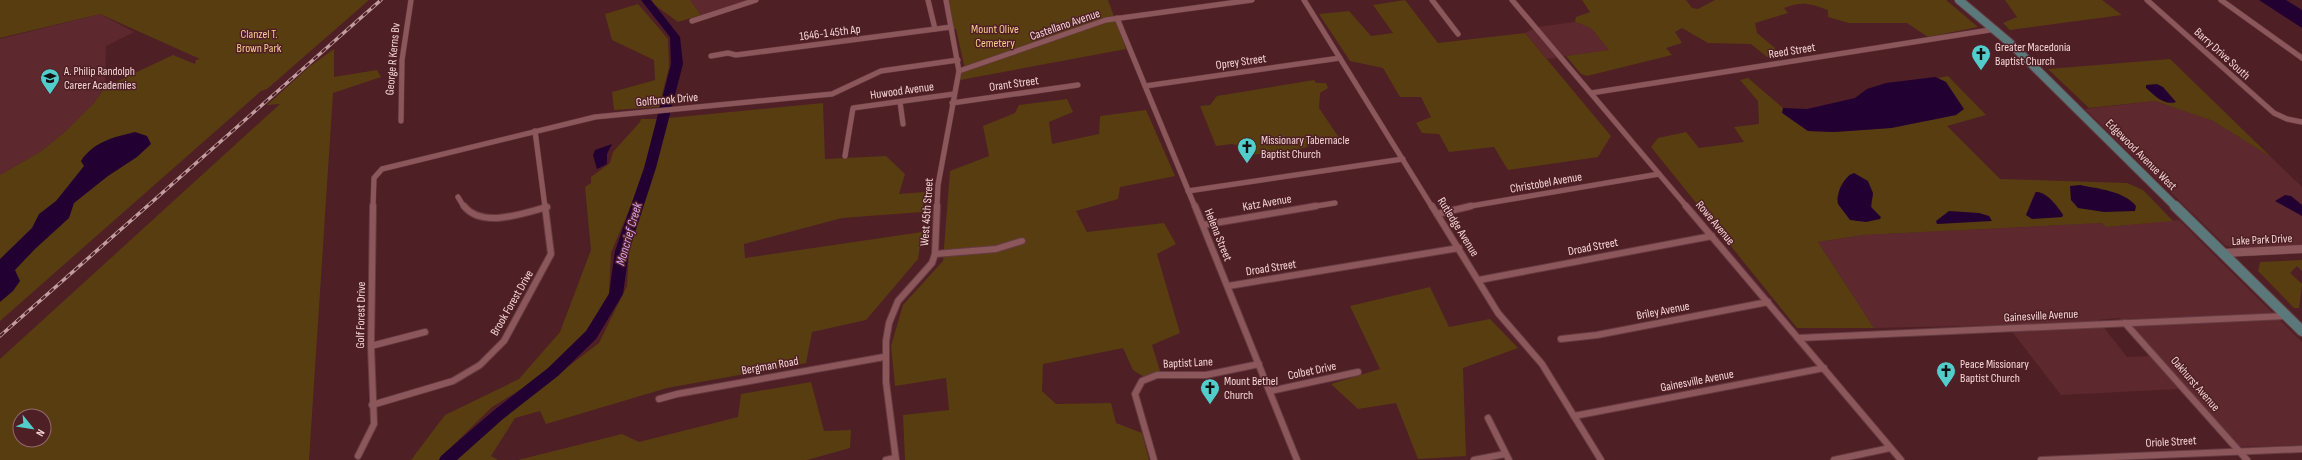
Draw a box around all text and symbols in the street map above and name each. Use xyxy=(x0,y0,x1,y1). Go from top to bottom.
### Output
street label: Castellano Avenue xyxy=(1028,6,1102,44)
street label: George R Kerns Bv xyxy=(382,22,404,96)
street label: 1646-1 45th Ap xyxy=(799,22,861,44)
park label: Mount Olive Cemetery xyxy=(971,22,1019,51)
street label: Barry Drive South xyxy=(2191,25,2253,83)
park label: Clanzel T. Brown Park xyxy=(237,27,282,56)
street label: Reed Street xyxy=(1767,40,1817,62)
place label: Greater Macedonia Baptist Church xyxy=(1995,40,2071,69)
church icon: Greater Macedonia Baptist Church xyxy=(1970,43,1992,71)
street label: Oprey Street xyxy=(1215,51,1267,73)
place label: A. Philip Randolph Career Academies xyxy=(63,64,136,93)
school or university icon: A. Philip Randolph Career Academies xyxy=(39,67,61,95)
street label: Orant Street xyxy=(988,73,1040,95)
street label: Huwood Avenue xyxy=(869,79,935,103)
street label: Golfbrook Drive xyxy=(635,90,699,110)
street label: Edgewood Avenue West xyxy=(2102,116,2180,194)
place label: Missionary Tabernacle Baptist Church xyxy=(1261,133,1350,162)
church icon: Missionary Tabernacle Baptist Church xyxy=(1236,136,1258,164)
street label: Christobel Avenue xyxy=(1509,169,1583,197)
street label: West 45th Street xyxy=(917,177,937,247)
street label: Katz Avenue xyxy=(1241,191,1293,215)
street label: Rutledge Avenue xyxy=(1434,195,1482,260)
street label: Rowe Avenue xyxy=(1692,198,1738,248)
water label: Moncrief Creek xyxy=(612,200,646,267)
street label: Helena Street xyxy=(1201,207,1235,264)
street label: Lake Park Drive xyxy=(2231,231,2293,249)
street label: Droad Street xyxy=(1567,235,1620,259)
street label: Droad Street xyxy=(1245,257,1298,279)
street label: Brook Forest Drive xyxy=(487,267,537,338)
street label: Golf Forest Drive xyxy=(353,281,369,349)
street label: Briley Avenue xyxy=(1635,298,1691,324)
street label: Gainesville Avenue xyxy=(2003,307,2079,325)
street label: Bergman Road xyxy=(740,354,800,378)
street label: Baptist Lane xyxy=(1163,354,1213,372)
street label: Oakhurst Avenue xyxy=(2167,354,2223,415)
place label: Peace Missionary Baptist Church xyxy=(1960,357,2029,386)
street label: Colbet Drive xyxy=(1286,359,1338,383)
church icon: Peace Missionary Baptist Church xyxy=(1935,360,1957,388)
street label: Gainesville Avenue xyxy=(1659,367,1735,395)
place label: Mount Bethel Church xyxy=(1224,374,1278,403)
church icon: Mount Bethel Church xyxy=(1199,377,1221,405)
north arrow xyxy=(12,408,52,448)
text: N xyxy=(33,427,47,439)
street label: Oriole Street xyxy=(2145,433,2197,451)

